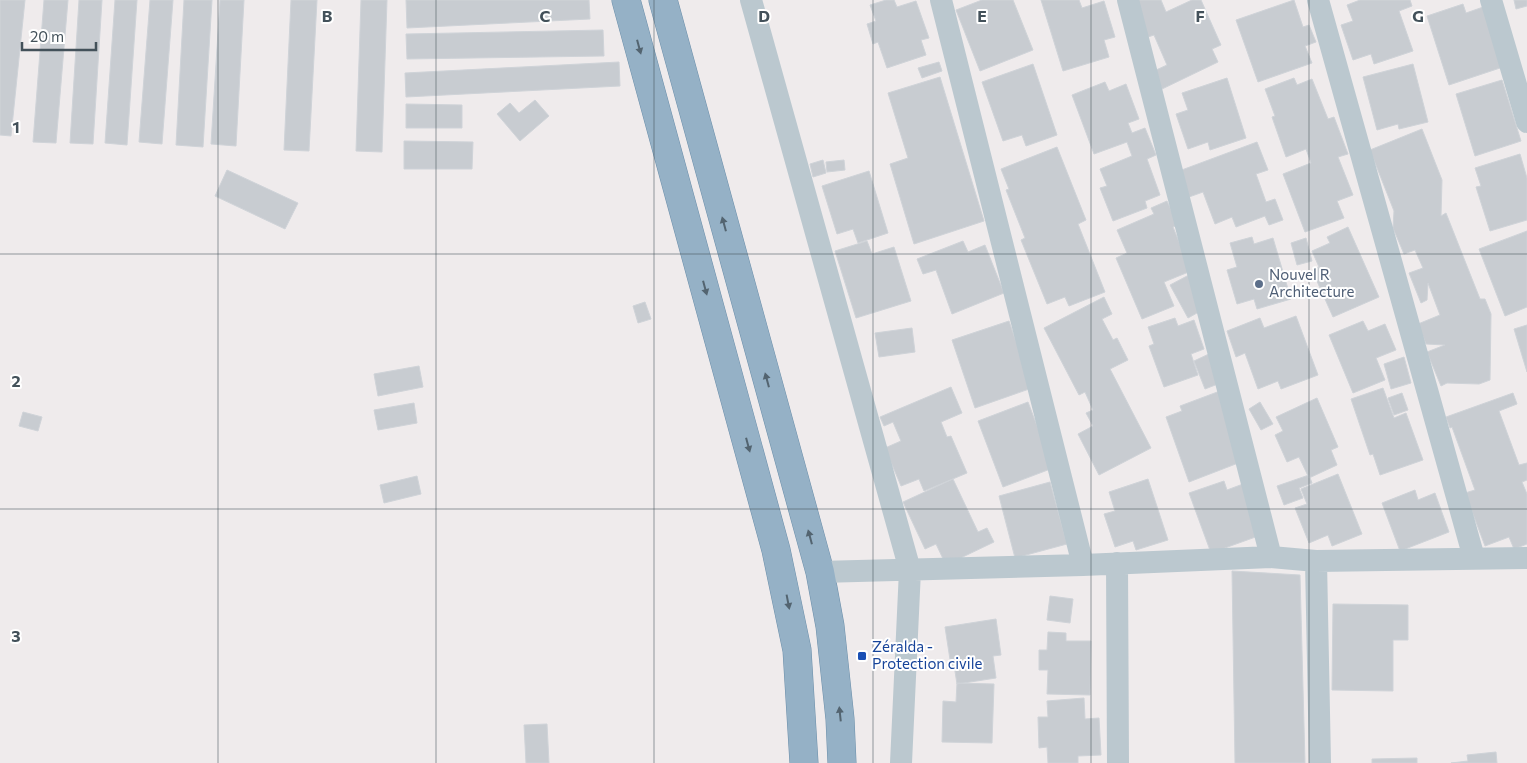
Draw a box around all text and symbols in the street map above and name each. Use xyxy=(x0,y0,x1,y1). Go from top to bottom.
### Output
text: B xyxy=(322,6,333,25)
text: C xyxy=(540,6,551,25)
text: D xyxy=(758,6,770,25)
text: E xyxy=(977,6,987,25)
text: F xyxy=(1195,6,1205,25)
text: G xyxy=(1412,6,1424,25)
scale bar xyxy=(22,20,96,52)
text: 20 m xyxy=(30,27,64,45)
one-way arrow xyxy=(635,39,643,55)
text: 1 xyxy=(12,117,20,136)
one-way arrow xyxy=(720,216,728,231)
place label: Nouvel R Architecture xyxy=(1269,265,1355,300)
marker: Nouvel R Architecture xyxy=(1253,278,1265,290)
one-way arrow xyxy=(701,281,709,296)
text: 2 xyxy=(11,371,21,390)
one-way arrow xyxy=(763,373,771,388)
one-way arrow xyxy=(744,438,752,453)
one-way arrow xyxy=(806,529,814,544)
one-way arrow xyxy=(784,595,792,611)
text: 3 xyxy=(11,626,21,645)
place label: Zéralda - Protection civile xyxy=(872,637,982,672)
marker: Zéralda - Protection civile xyxy=(856,650,868,662)
one-way arrow xyxy=(836,706,844,722)

